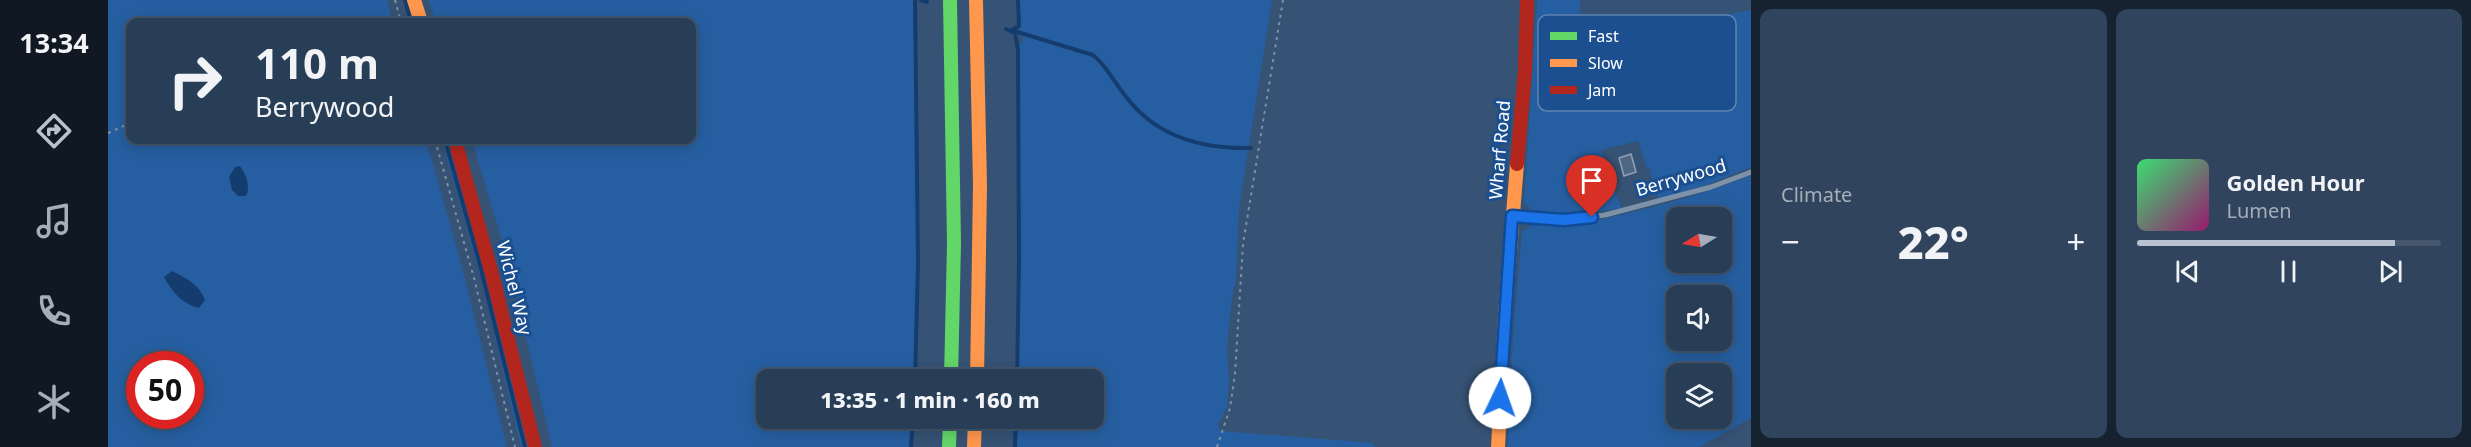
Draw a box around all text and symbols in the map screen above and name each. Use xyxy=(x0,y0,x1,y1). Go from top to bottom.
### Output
legend xyxy=(1538,15,1736,111)
text: 13:34 xyxy=(19,24,89,61)
text: Fast xyxy=(1588,25,1619,47)
text: 110 m xyxy=(255,34,379,91)
icon: right xyxy=(156,42,234,120)
text: Slow xyxy=(1588,52,1623,74)
text: Jam xyxy=(1586,79,1616,101)
text: Berrywood xyxy=(255,88,394,125)
street label: Wharf Road xyxy=(1483,99,1515,201)
icon: directions xyxy=(33,110,75,152)
street label: Berrywood xyxy=(1633,153,1729,201)
pin xyxy=(1566,155,1617,217)
icon: arrive xyxy=(1575,164,1608,197)
text: Golden Hour xyxy=(2227,167,2365,197)
text: Climate xyxy=(1781,181,1852,208)
text: Lumen xyxy=(2227,197,2292,224)
icon: music xyxy=(33,200,75,242)
north arrow xyxy=(1666,207,1732,273)
map controls xyxy=(1666,207,1732,429)
text: 22° xyxy=(1898,211,1969,272)
text: − xyxy=(1781,219,1800,264)
text: + xyxy=(2067,219,2086,264)
street label: Wichel Way xyxy=(492,238,538,338)
icon: previous xyxy=(2171,255,2204,288)
icon: pause xyxy=(2272,255,2305,288)
icon: next xyxy=(2374,255,2407,288)
button: sound xyxy=(1666,285,1732,351)
icon: phone xyxy=(33,290,75,332)
speed limit sign: 50 xyxy=(126,351,204,429)
button: layers xyxy=(1666,363,1732,429)
position arrow xyxy=(1468,366,1532,430)
icon: climate xyxy=(33,381,75,423)
text: 13:35 · 1 min · 160 m xyxy=(820,384,1040,414)

